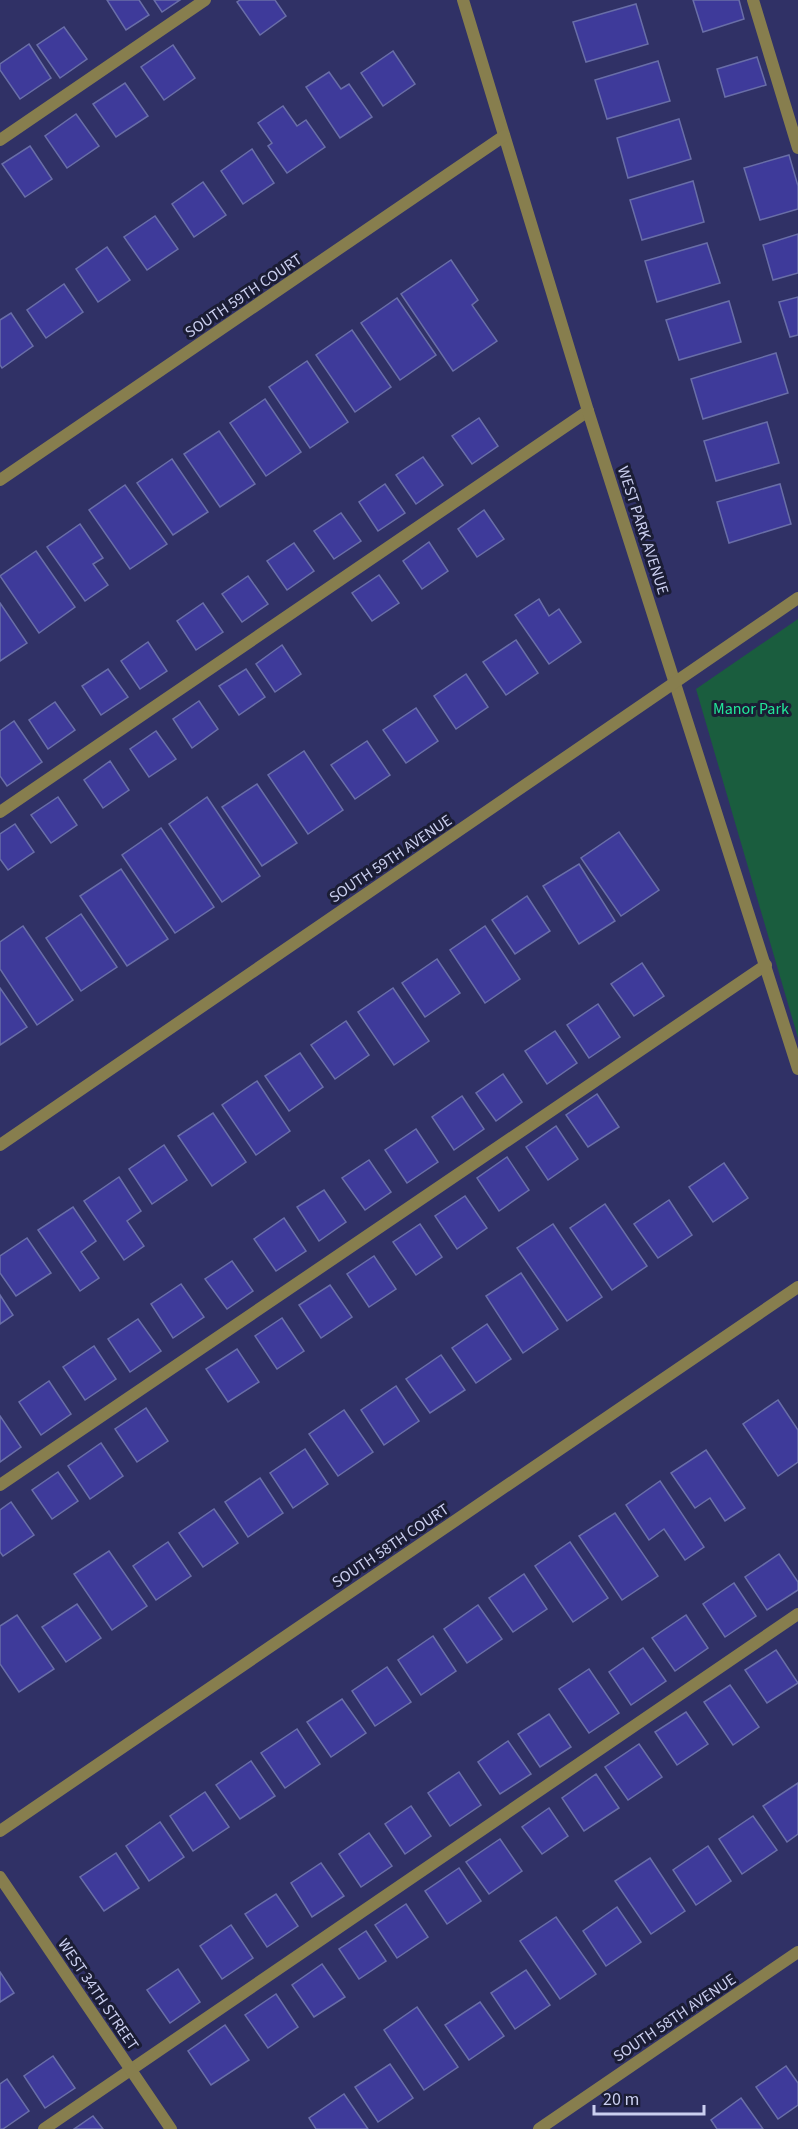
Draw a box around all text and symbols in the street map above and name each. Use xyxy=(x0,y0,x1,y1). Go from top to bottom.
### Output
street label: SOUTH 59TH COURT xyxy=(181,248,307,343)
street label: WEST PARK AVENUE xyxy=(612,463,674,597)
park label: Manor Park xyxy=(713,698,789,720)
street label: SOUTH 59TH AVENUE xyxy=(325,809,456,908)
street label: SOUTH 58TH COURT xyxy=(328,1498,454,1593)
street label: WEST 34TH STREET xyxy=(53,1934,144,2055)
street label: SOUTH 58TH AVENUE xyxy=(609,1968,740,2067)
scale bar xyxy=(594,2078,704,2116)
text: 20 m xyxy=(603,2087,639,2112)

